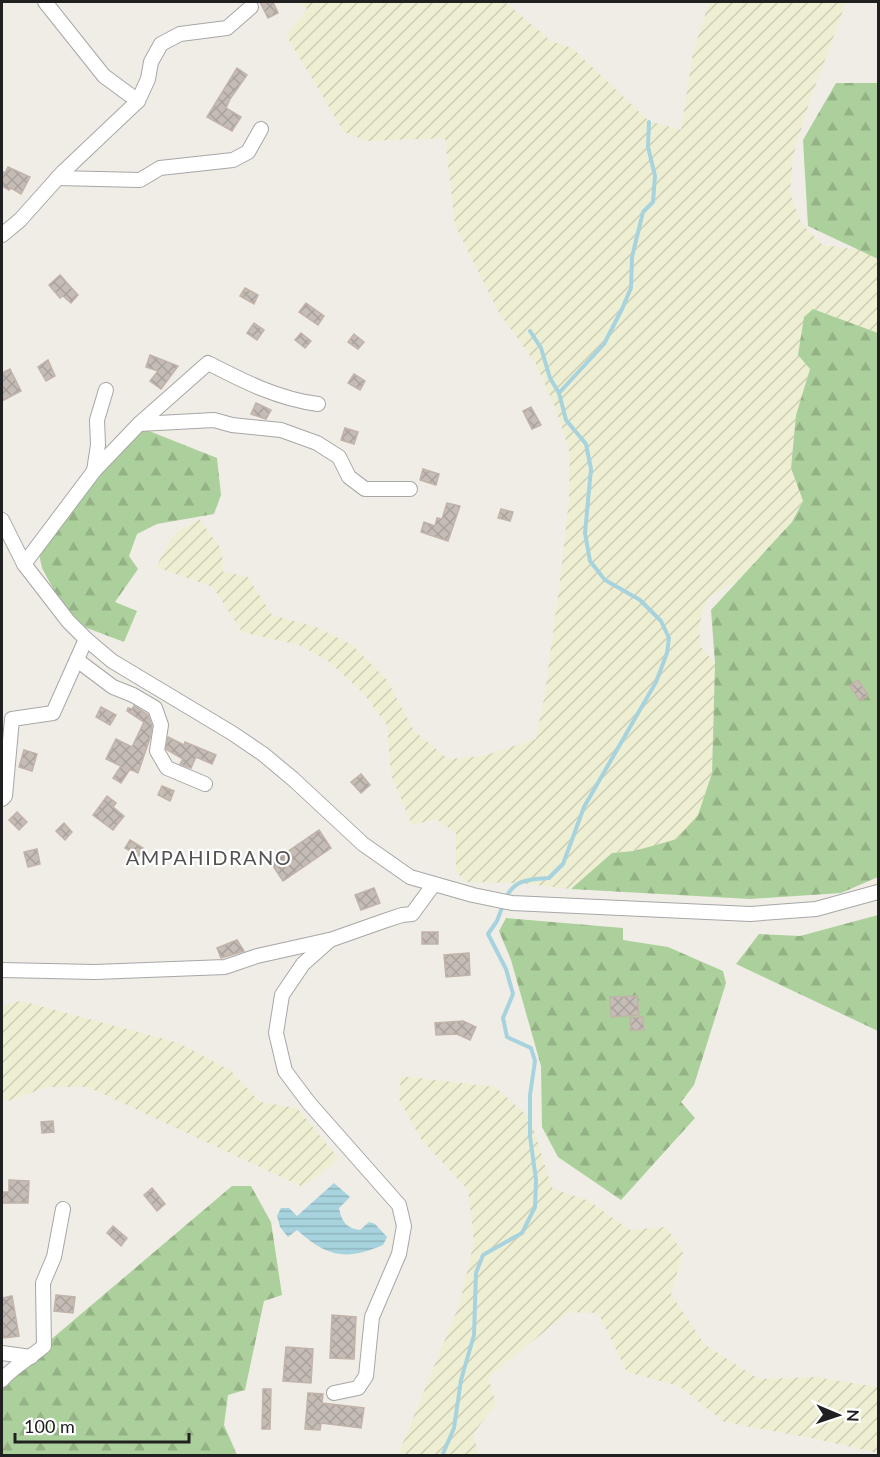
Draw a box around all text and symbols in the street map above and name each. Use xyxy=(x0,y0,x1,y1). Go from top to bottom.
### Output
district label: AMPAHIDRANO xyxy=(126,845,292,869)
north arrow xyxy=(808,1385,868,1445)
scale bar xyxy=(15,1406,189,1444)
text: N xyxy=(844,1409,863,1422)
text: 100 m xyxy=(24,1415,75,1437)

